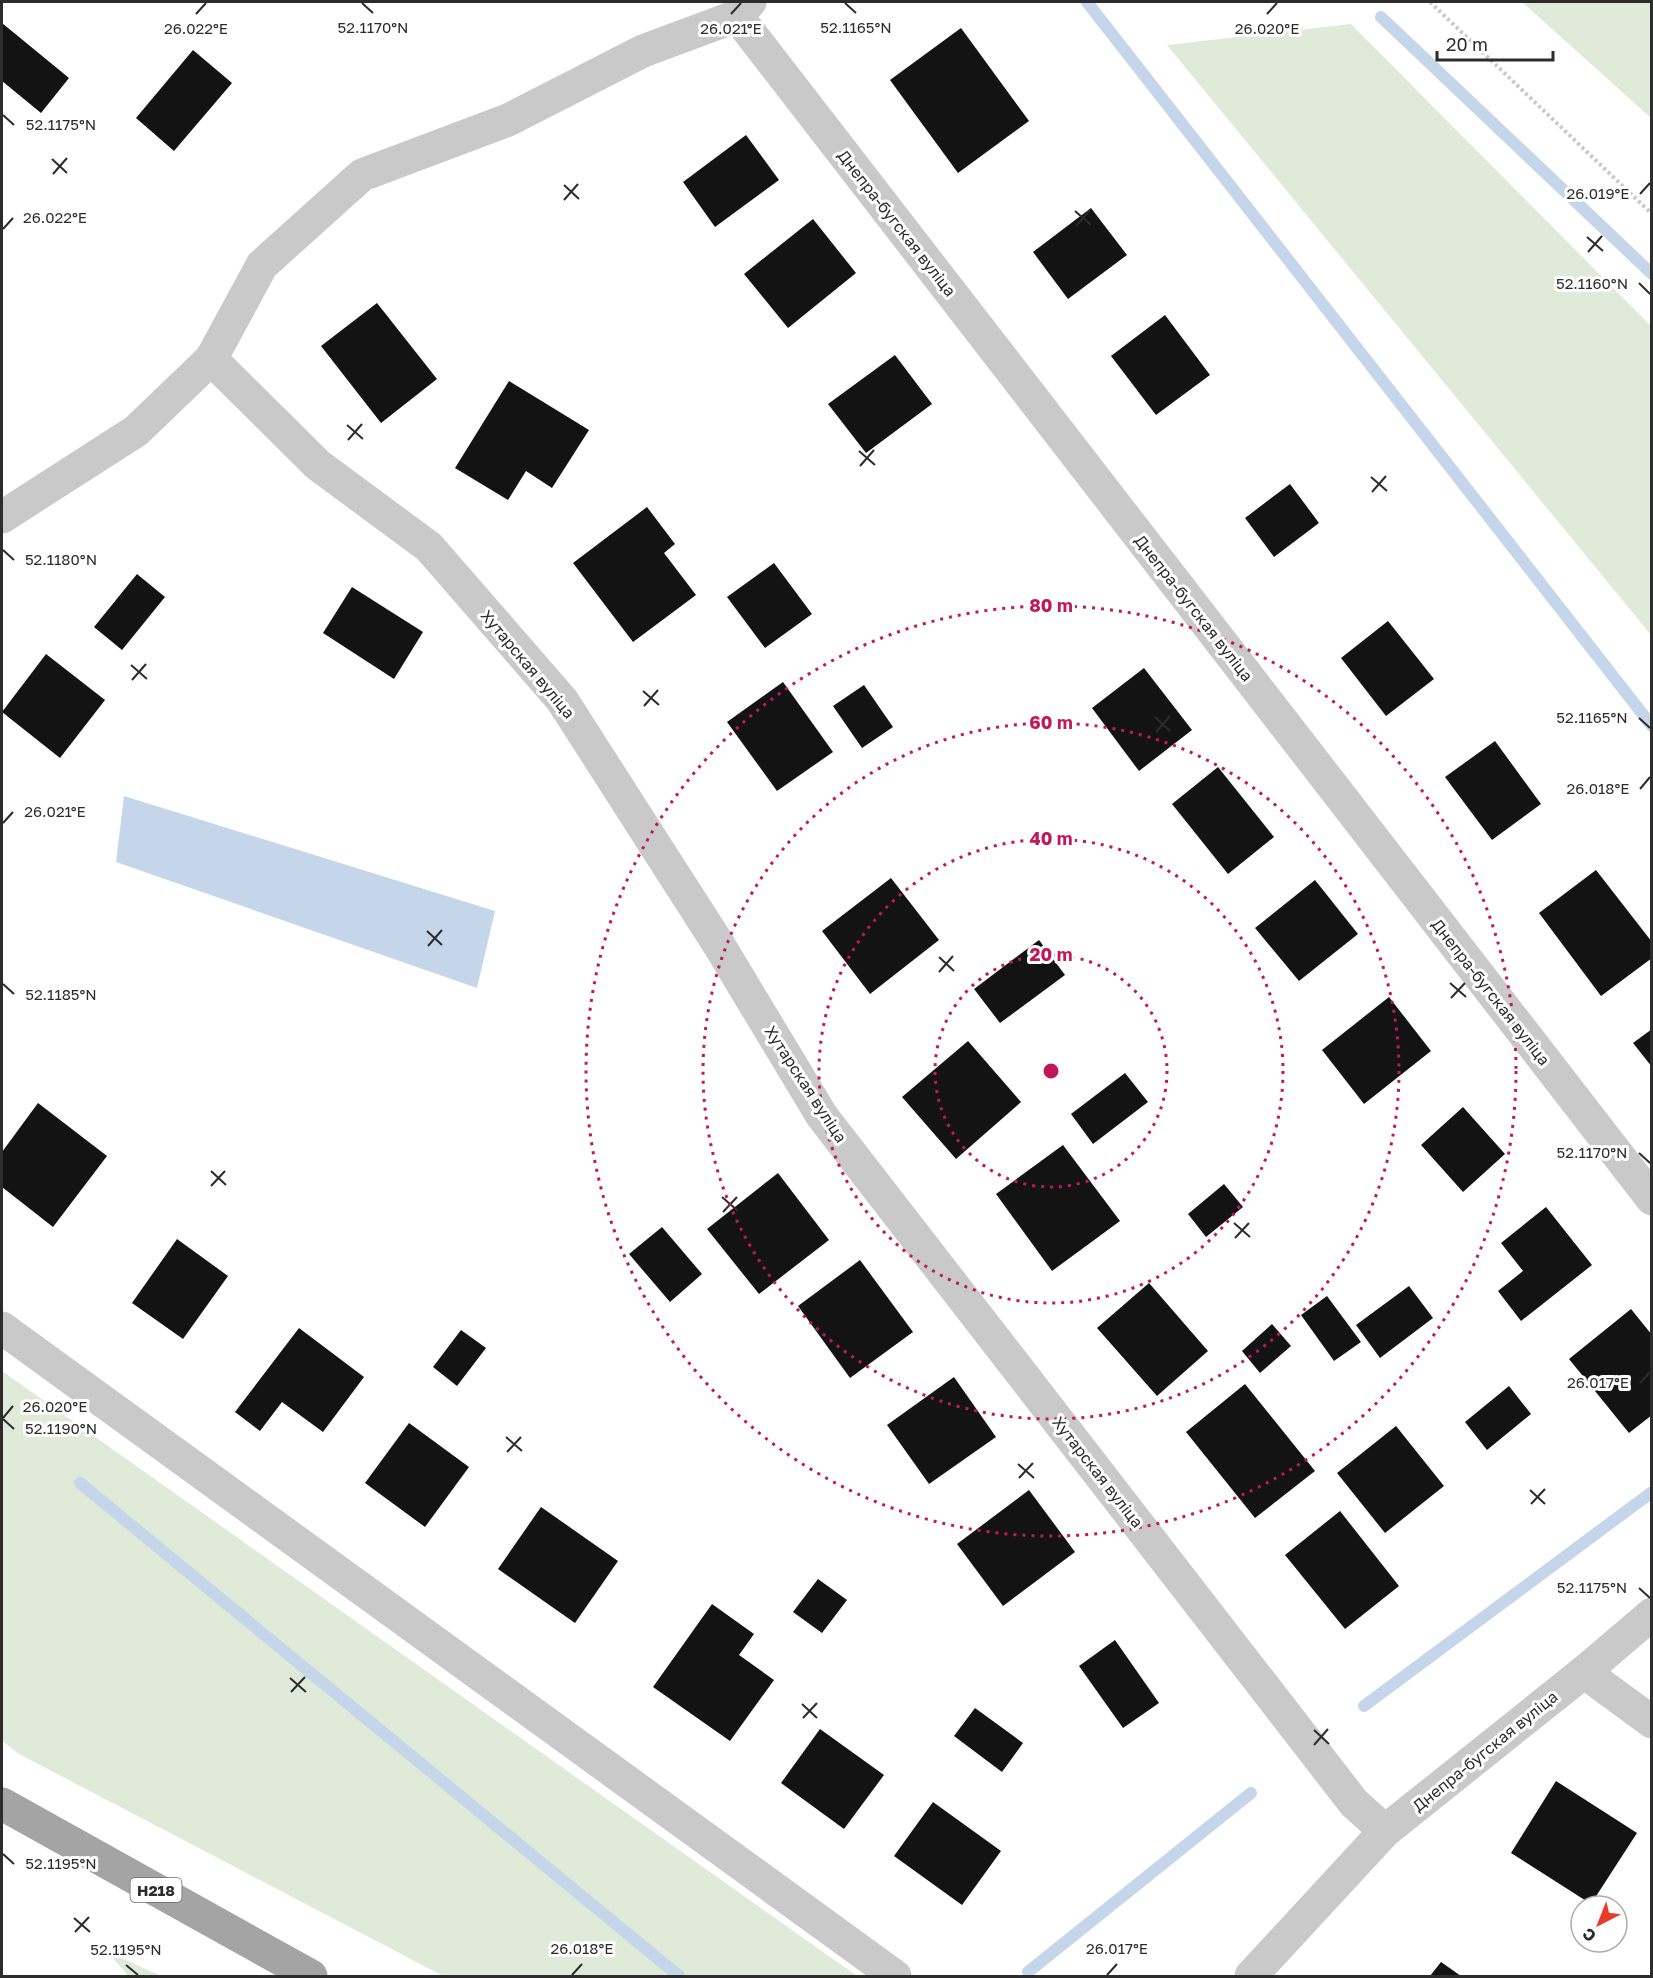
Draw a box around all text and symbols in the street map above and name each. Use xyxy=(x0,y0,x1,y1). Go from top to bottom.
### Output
text: 52.1170°N xyxy=(338,18,408,36)
text: 52.1165°N xyxy=(820,18,892,36)
text: 26.022°E xyxy=(164,19,228,37)
text: 26.021°E xyxy=(700,19,762,37)
text: 26.020°E xyxy=(1235,19,1299,37)
scale bar xyxy=(1437,24,1552,62)
text: 20 m xyxy=(1446,33,1488,55)
text: 52.1175°N xyxy=(26,115,96,133)
street label: Днепра-бугская вуліца xyxy=(833,146,961,300)
text: 26.019°E xyxy=(1567,184,1629,202)
text: 26.022°E xyxy=(23,208,87,226)
text: 52.1160°N xyxy=(1556,274,1628,292)
street label: Днепра-бугская вуліца xyxy=(1130,531,1258,685)
text: 52.1180°N xyxy=(25,550,97,568)
text: 80 m xyxy=(1029,594,1073,616)
street label: Хутарская вуліца xyxy=(477,606,579,722)
text: 52.1165°N xyxy=(1556,708,1628,726)
text: 60 m xyxy=(1029,711,1073,733)
text: 26.018°E xyxy=(1566,779,1630,797)
text: 26.021°E xyxy=(24,802,86,820)
text: 40 m xyxy=(1029,827,1073,849)
street label: Днепра-бугская вуліца xyxy=(1427,915,1555,1069)
text: 20 m xyxy=(1030,943,1072,965)
text: 52.1185°N xyxy=(25,985,97,1003)
street label: Хутарская вуліца xyxy=(761,1022,851,1146)
centre of rings xyxy=(1041,1061,1061,1081)
text: 52.1170°N xyxy=(1557,1143,1627,1161)
text: 26.017°E xyxy=(1567,1373,1629,1391)
text: 26.020°E xyxy=(23,1397,87,1415)
street label: Хутарская вуліца xyxy=(1048,1412,1148,1532)
text: 52.1190°N xyxy=(25,1419,97,1437)
text: 52.1175°N xyxy=(1557,1578,1627,1596)
street label: Днепра-бугская вуліца xyxy=(1408,1686,1562,1816)
text: 52.1195°N xyxy=(25,1854,97,1872)
road number: Н218 xyxy=(130,1878,182,1902)
north arrow xyxy=(1569,1894,1629,1954)
text: С xyxy=(1578,1924,1600,1946)
text: 26.018°E xyxy=(550,1939,614,1957)
text: 26.017°E xyxy=(1086,1939,1148,1957)
text: 52.1195°N xyxy=(90,1940,162,1958)

